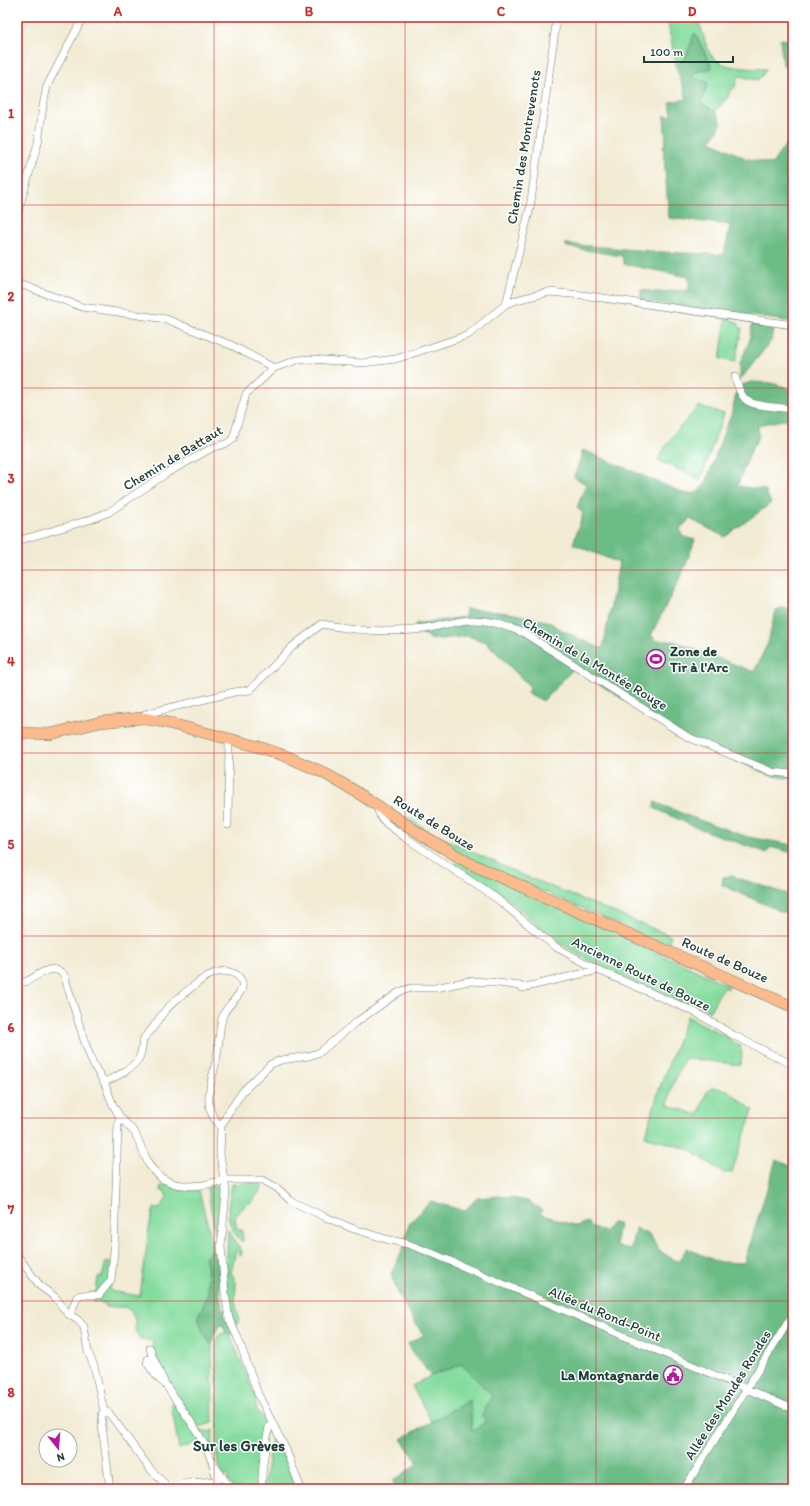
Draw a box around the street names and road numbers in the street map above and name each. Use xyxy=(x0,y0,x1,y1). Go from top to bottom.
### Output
street label: Chemin des Montrevenots xyxy=(503,69,545,225)
street label: Chemin de Battaut xyxy=(120,422,226,494)
street label: Chemin de la Montée Rouge xyxy=(519,614,671,714)
street label: Route de Bouze xyxy=(390,791,478,855)
street label: Ancienne Route de Bouze xyxy=(569,933,713,1015)
street label: Route de Bouze xyxy=(679,933,771,987)
street label: Allée du Rond-Point xyxy=(546,1283,664,1345)
street label: Allée des Mondes Rondes xyxy=(681,1327,775,1463)

